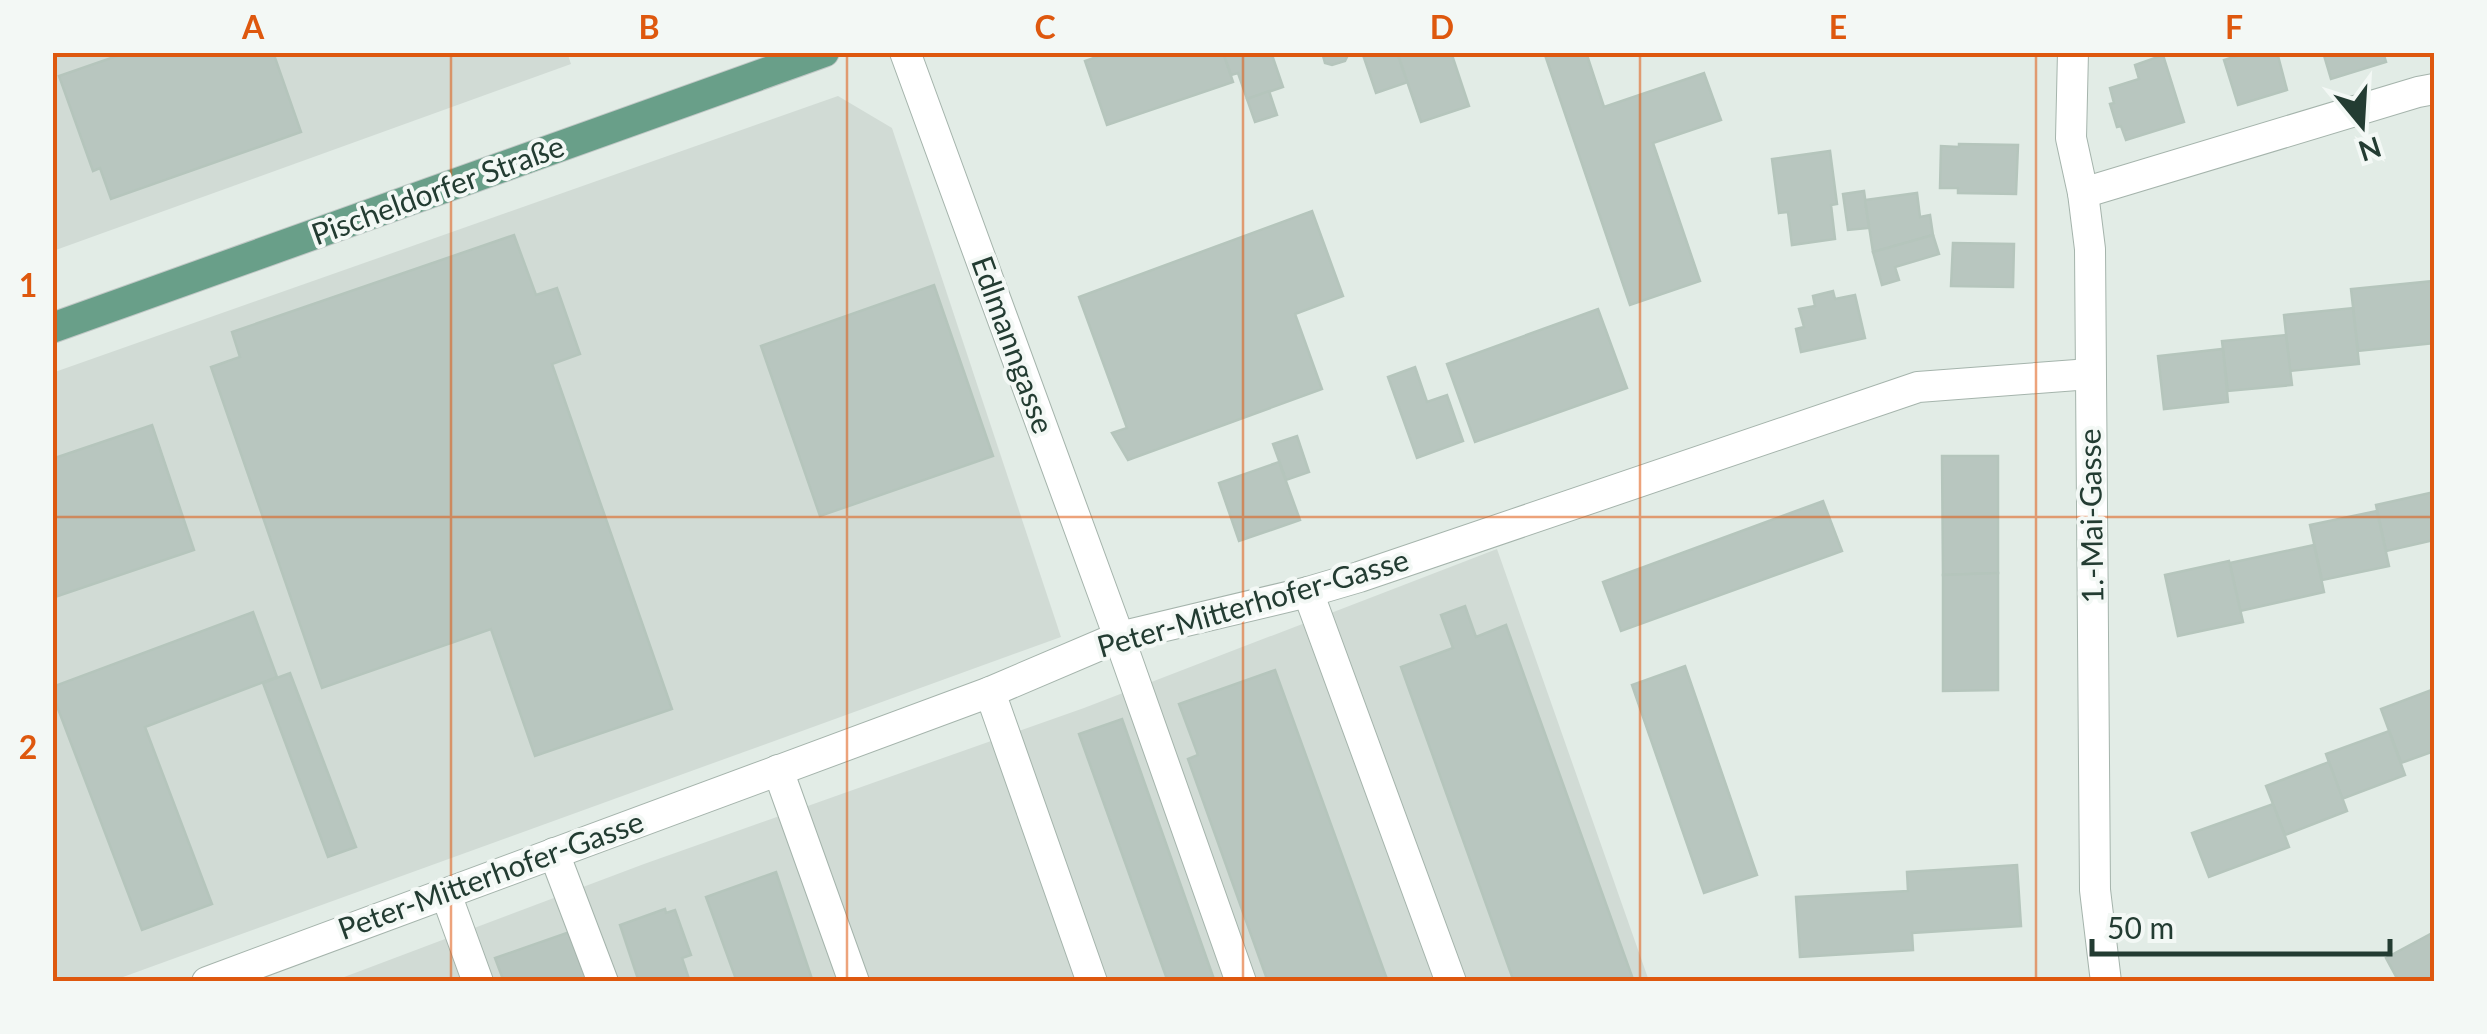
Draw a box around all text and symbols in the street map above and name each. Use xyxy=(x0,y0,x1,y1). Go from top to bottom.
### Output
text: A xyxy=(241,7,265,46)
text: B xyxy=(638,7,660,46)
text: C xyxy=(1034,7,1056,46)
text: D xyxy=(1430,7,1454,46)
text: E xyxy=(1829,7,1847,46)
text: F xyxy=(2225,7,2243,46)
north arrow xyxy=(2312,75,2412,175)
street label: Pischeldorfer Straße xyxy=(306,127,568,251)
text: N xyxy=(2355,130,2386,169)
street label: Edlmanngasse xyxy=(965,251,1063,438)
text: 1 xyxy=(19,265,37,304)
street label: 1.-Mai-Gasse xyxy=(2070,428,2110,604)
street label: Peter-Mitterhofer-Gasse xyxy=(1093,540,1412,664)
text: 2 xyxy=(19,727,37,766)
street label: Peter-Mitterhofer-Gasse xyxy=(333,802,648,946)
scale bar xyxy=(2092,894,2390,956)
text: 50 m xyxy=(2107,909,2174,945)

